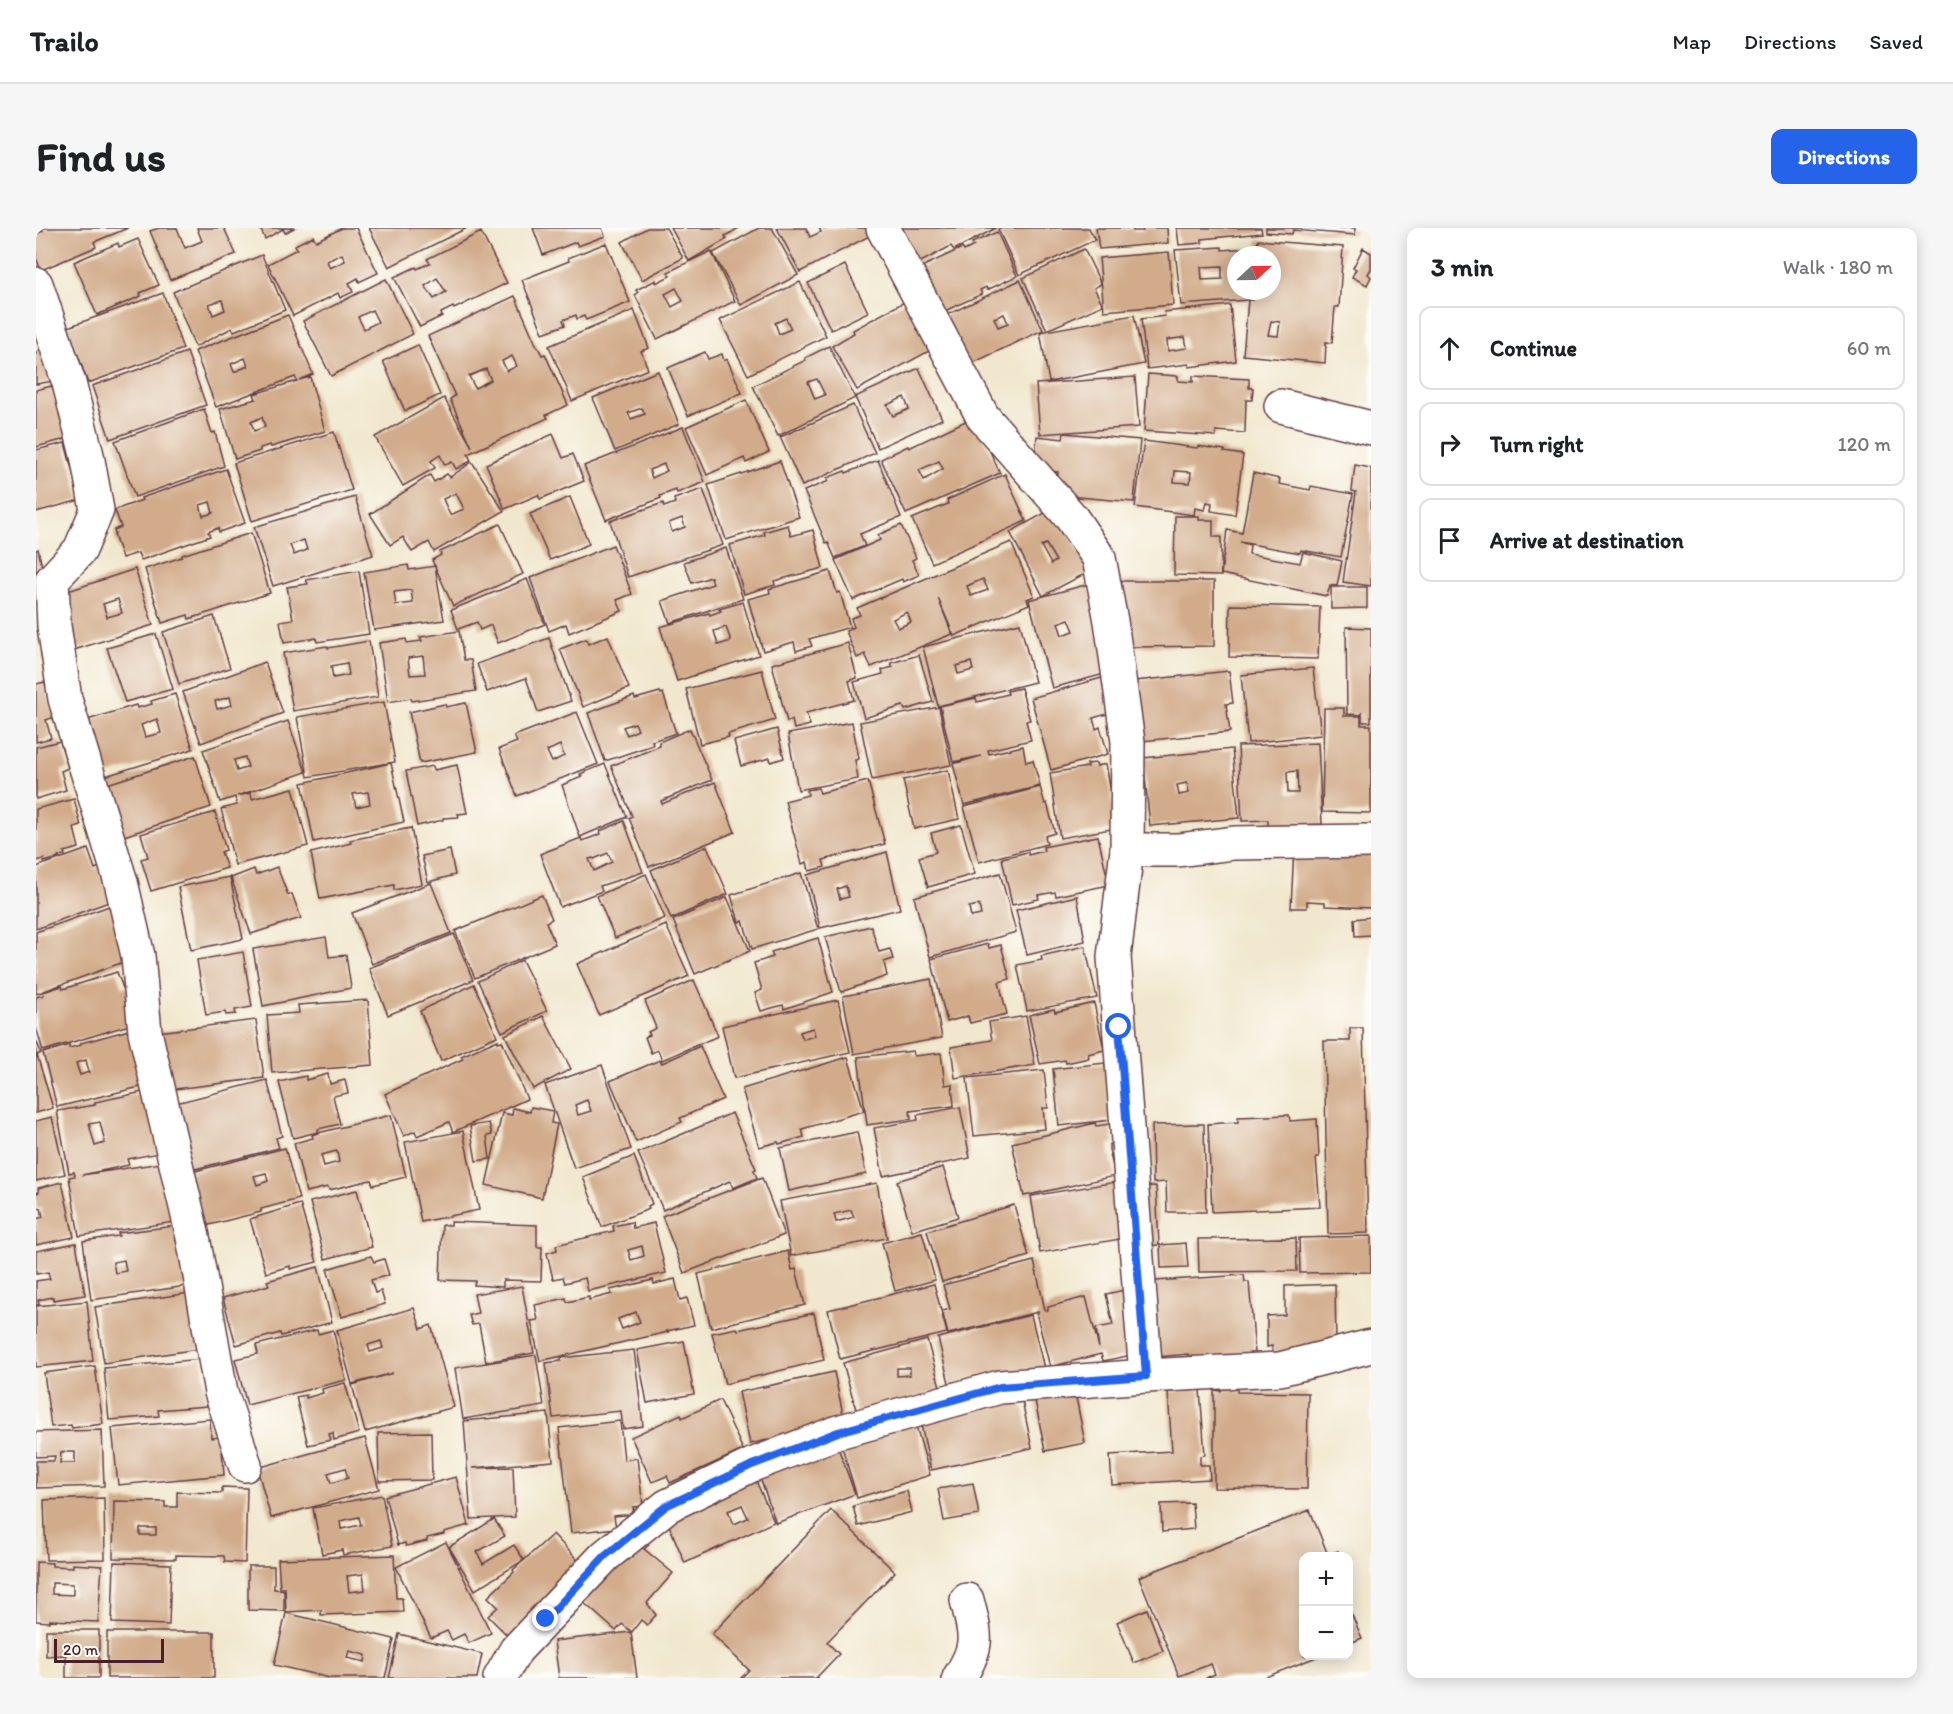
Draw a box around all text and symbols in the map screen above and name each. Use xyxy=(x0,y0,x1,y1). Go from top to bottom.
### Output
text: Trailo xyxy=(30,24,99,58)
text: Map xyxy=(1673,29,1711,54)
text: Directions xyxy=(1744,29,1836,54)
text: Saved xyxy=(1869,29,1923,54)
button: Directions xyxy=(1771,129,1917,184)
text: Find us xyxy=(36,131,166,182)
north arrow xyxy=(1227,246,1281,300)
text: 3 min xyxy=(1431,251,1493,283)
text: Walk · 180 m xyxy=(1783,255,1893,279)
icon: ahead xyxy=(1433,332,1466,365)
text: Continue xyxy=(1490,335,1577,362)
text: 60 m xyxy=(1847,336,1891,360)
icon: right xyxy=(1433,428,1466,461)
text: Turn right xyxy=(1490,431,1584,458)
text: 120 m xyxy=(1838,432,1891,456)
icon: arrive xyxy=(1433,524,1466,557)
text: Arrive at destination xyxy=(1490,527,1684,554)
route start xyxy=(1105,1013,1131,1039)
map controls xyxy=(1299,1552,1353,1660)
button: + xyxy=(1299,1552,1353,1606)
route end xyxy=(532,1605,558,1631)
button: − xyxy=(1299,1606,1353,1660)
scale bar xyxy=(54,1636,164,1664)
text: 20 m xyxy=(63,1640,98,1659)

